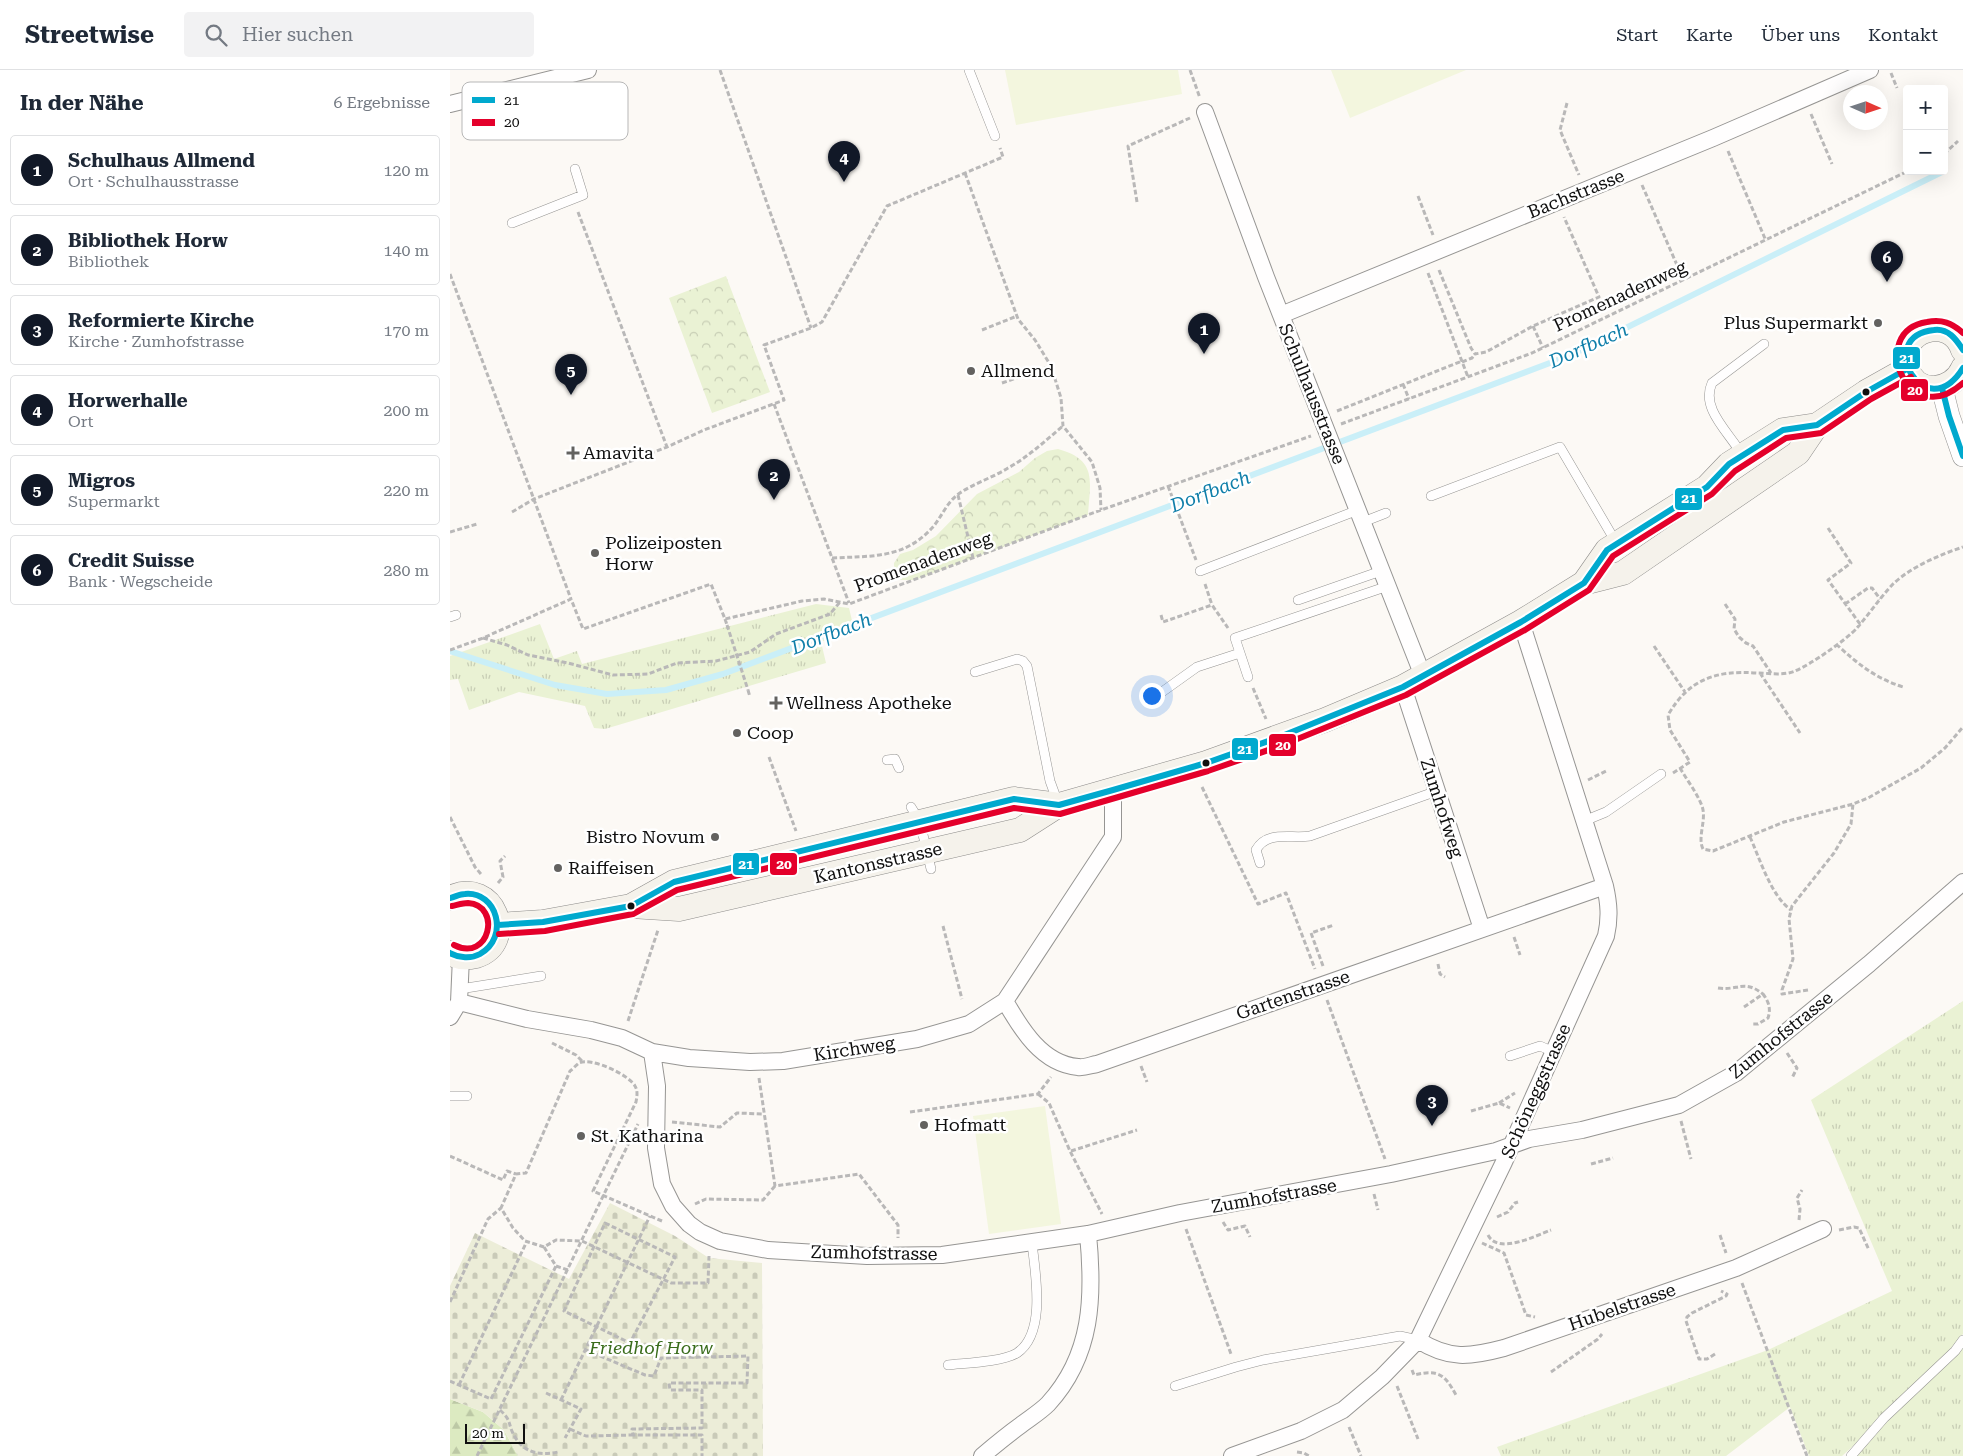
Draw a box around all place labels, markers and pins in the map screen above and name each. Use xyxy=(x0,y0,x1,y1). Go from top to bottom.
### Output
pin: 4 xyxy=(828,141,860,182)
pin: 6 xyxy=(1871,241,1903,282)
place label: Plus Supermarkt xyxy=(1723,312,1868,333)
pin: 1 xyxy=(1188,313,1220,354)
marker: Plus Supermarkt xyxy=(1872,317,1884,329)
pin: 5 xyxy=(555,354,587,395)
place label: Allmend xyxy=(981,360,1055,381)
marker: Allmend xyxy=(965,365,977,377)
unlabelled marker xyxy=(1861,387,1871,397)
place label: Amavita xyxy=(583,442,654,463)
marker: Amavita xyxy=(567,447,579,459)
pin: 2 xyxy=(758,459,790,500)
place label: Polizeiposten Horw xyxy=(605,532,722,574)
marker: Polizeiposten Horw xyxy=(589,547,601,559)
place label: Wellness Apotheke xyxy=(786,692,952,713)
marker: Wellness Apotheke xyxy=(770,697,782,709)
place label: Coop xyxy=(747,722,794,743)
marker: Coop xyxy=(731,727,743,739)
unlabelled marker xyxy=(1201,758,1211,768)
place label: Bistro Novum xyxy=(586,826,705,847)
marker: Bistro Novum xyxy=(709,831,721,843)
place label: Raiffeisen xyxy=(568,857,655,878)
marker: Raiffeisen xyxy=(552,862,564,874)
unlabelled marker xyxy=(626,901,636,911)
pin: 3 xyxy=(1416,1085,1448,1126)
place label: Hofmatt xyxy=(934,1114,1007,1135)
marker: Hofmatt xyxy=(918,1119,930,1131)
place label: St. Katharina xyxy=(591,1125,704,1146)
marker: St. Katharina xyxy=(575,1130,587,1142)

